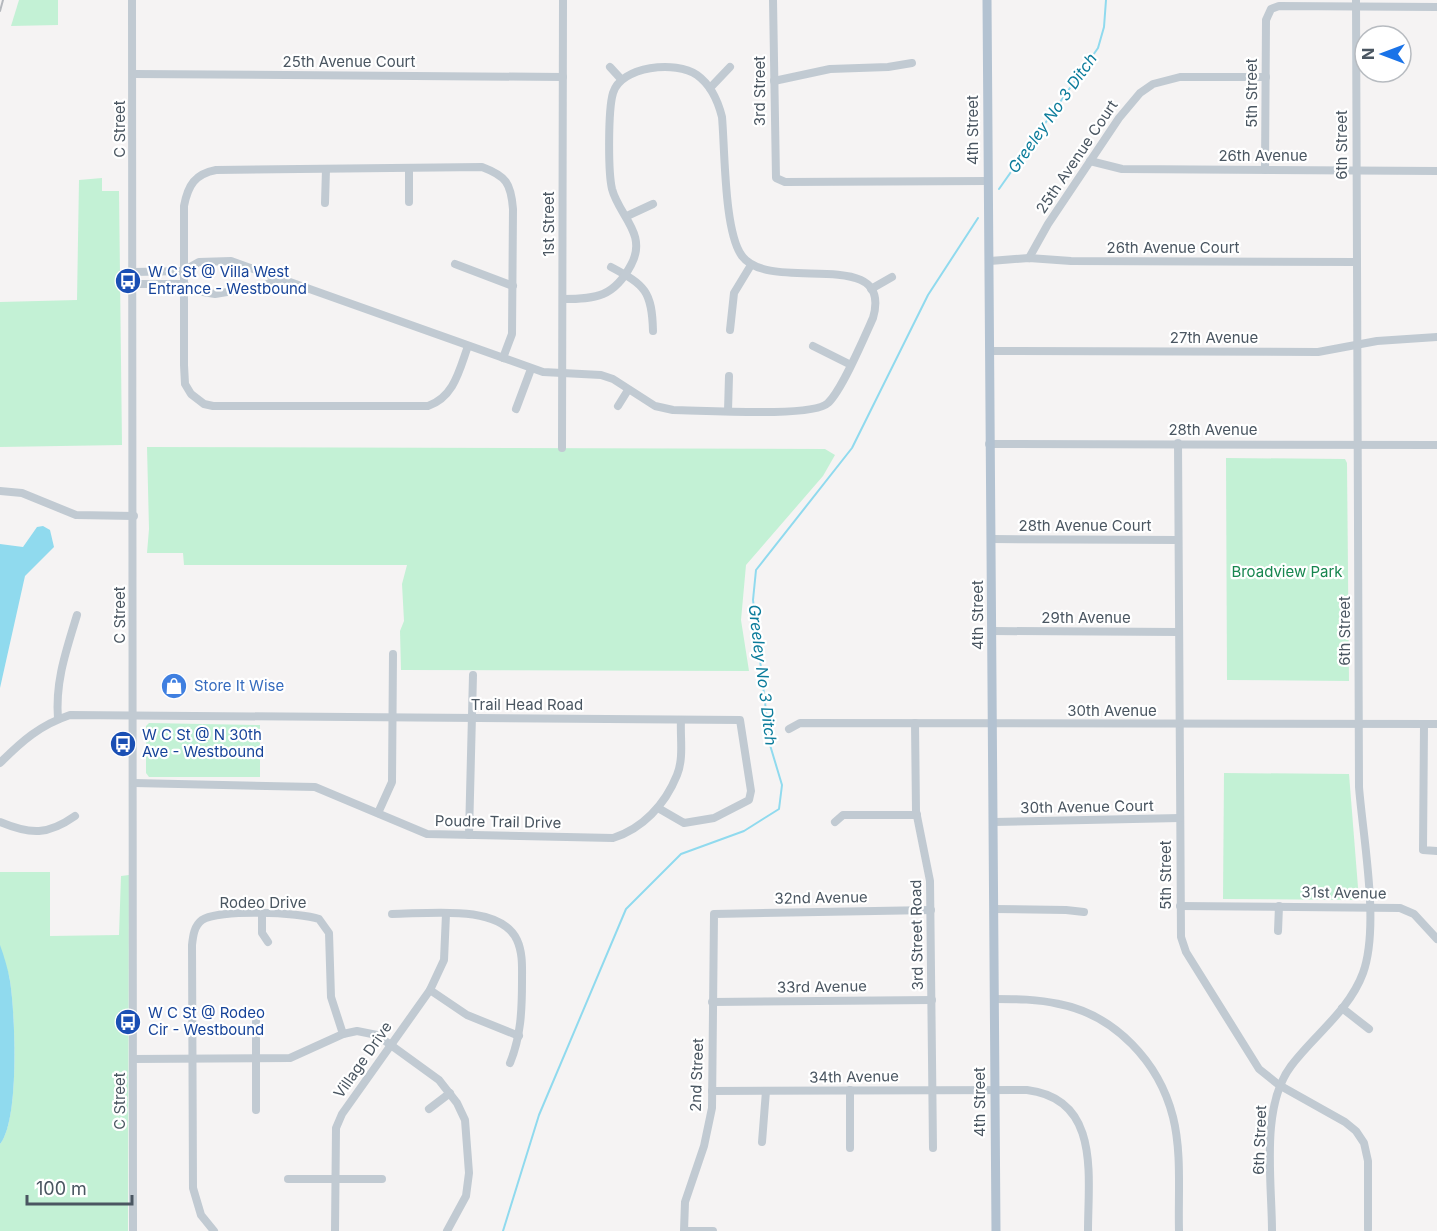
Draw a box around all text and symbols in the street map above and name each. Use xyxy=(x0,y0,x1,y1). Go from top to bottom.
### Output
north arrow xyxy=(1353,24,1413,84)
text: N xyxy=(1358,48,1378,60)
water label: Greeley No 3 Ditch xyxy=(1003,49,1101,177)
street label: 25th Avenue Court xyxy=(283,52,415,71)
street label: 3rd Street xyxy=(750,56,769,126)
street label: 5th Street xyxy=(1242,58,1261,128)
street label: 4th Street xyxy=(963,95,982,165)
street label: 25th Avenue Court xyxy=(1032,96,1122,217)
street label: C Street xyxy=(110,100,129,158)
street label: 6th Street xyxy=(1332,110,1351,180)
street label: 26th Avenue xyxy=(1218,146,1308,165)
street label: 1st Street xyxy=(539,191,558,257)
street label: 26th Avenue Court xyxy=(1107,238,1240,257)
place label: W C St @ Villa West Entrance - Westbound xyxy=(148,262,307,298)
bus stop icon: W C St @ Villa West Entrance - Westbound xyxy=(113,266,143,296)
street label: 27th Avenue xyxy=(1170,328,1258,347)
street label: 28th Avenue xyxy=(1168,420,1258,439)
street label: 28th Avenue Court xyxy=(1019,516,1152,535)
park label: Broadview Park xyxy=(1231,562,1343,581)
street label: 4th Street xyxy=(968,580,987,650)
street label: C Street xyxy=(110,586,129,644)
street label: 6th Street xyxy=(1335,596,1354,666)
water label: Greeley No 3 Ditch xyxy=(744,603,782,747)
street label: 29th Avenue xyxy=(1041,608,1131,627)
shop icon: Store It Wise xyxy=(159,671,189,701)
place label: Store It Wise xyxy=(194,676,284,695)
street label: Trail Head Road xyxy=(471,695,583,714)
street label: 30th Avenue xyxy=(1067,701,1157,720)
place label: W C St @ N 30th Ave - Westbound xyxy=(142,725,264,761)
bus stop icon: W C St @ N 30th Ave - Westbound xyxy=(108,729,138,759)
street label: 30th Avenue Court xyxy=(1020,796,1154,817)
street label: Poudre Trail Drive xyxy=(435,811,561,832)
street label: 5th Street xyxy=(1156,840,1175,910)
street label: 3rd Street Road xyxy=(906,879,927,991)
street label: 31st Avenue xyxy=(1301,882,1387,903)
street label: 32nd Avenue xyxy=(774,887,868,908)
street label: Rodeo Drive xyxy=(220,893,306,912)
street label: 33rd Avenue xyxy=(777,976,867,997)
place label: W C St @ Rodeo Cir - Westbound xyxy=(148,1003,265,1039)
bus stop icon: W C St @ Rodeo Cir - Westbound xyxy=(113,1007,143,1037)
street label: Village Drive xyxy=(329,1018,396,1102)
street label: 2nd Street xyxy=(686,1038,707,1112)
street label: 34th Avenue xyxy=(809,1066,899,1087)
street label: 4th Street xyxy=(970,1067,989,1137)
street label: C Street xyxy=(110,1072,129,1130)
street label: 6th Street xyxy=(1249,1105,1270,1175)
scale bar xyxy=(27,1168,132,1206)
text: 100 m xyxy=(36,1178,87,1199)

